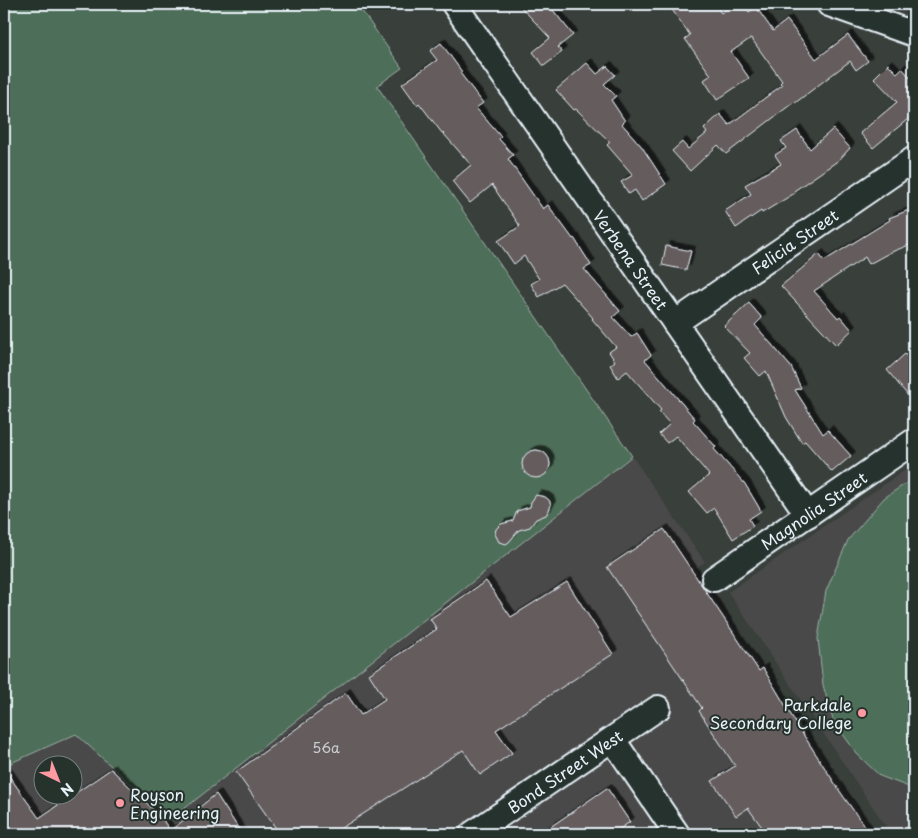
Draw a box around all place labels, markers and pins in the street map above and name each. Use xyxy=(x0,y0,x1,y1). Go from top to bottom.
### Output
place label: Parkdale Secondary College xyxy=(709,692,852,734)
marker: Parkdale Secondary College xyxy=(856,707,868,719)
place label: Royson Engineering xyxy=(130,782,220,824)
marker: Royson Engineering xyxy=(114,797,126,809)

